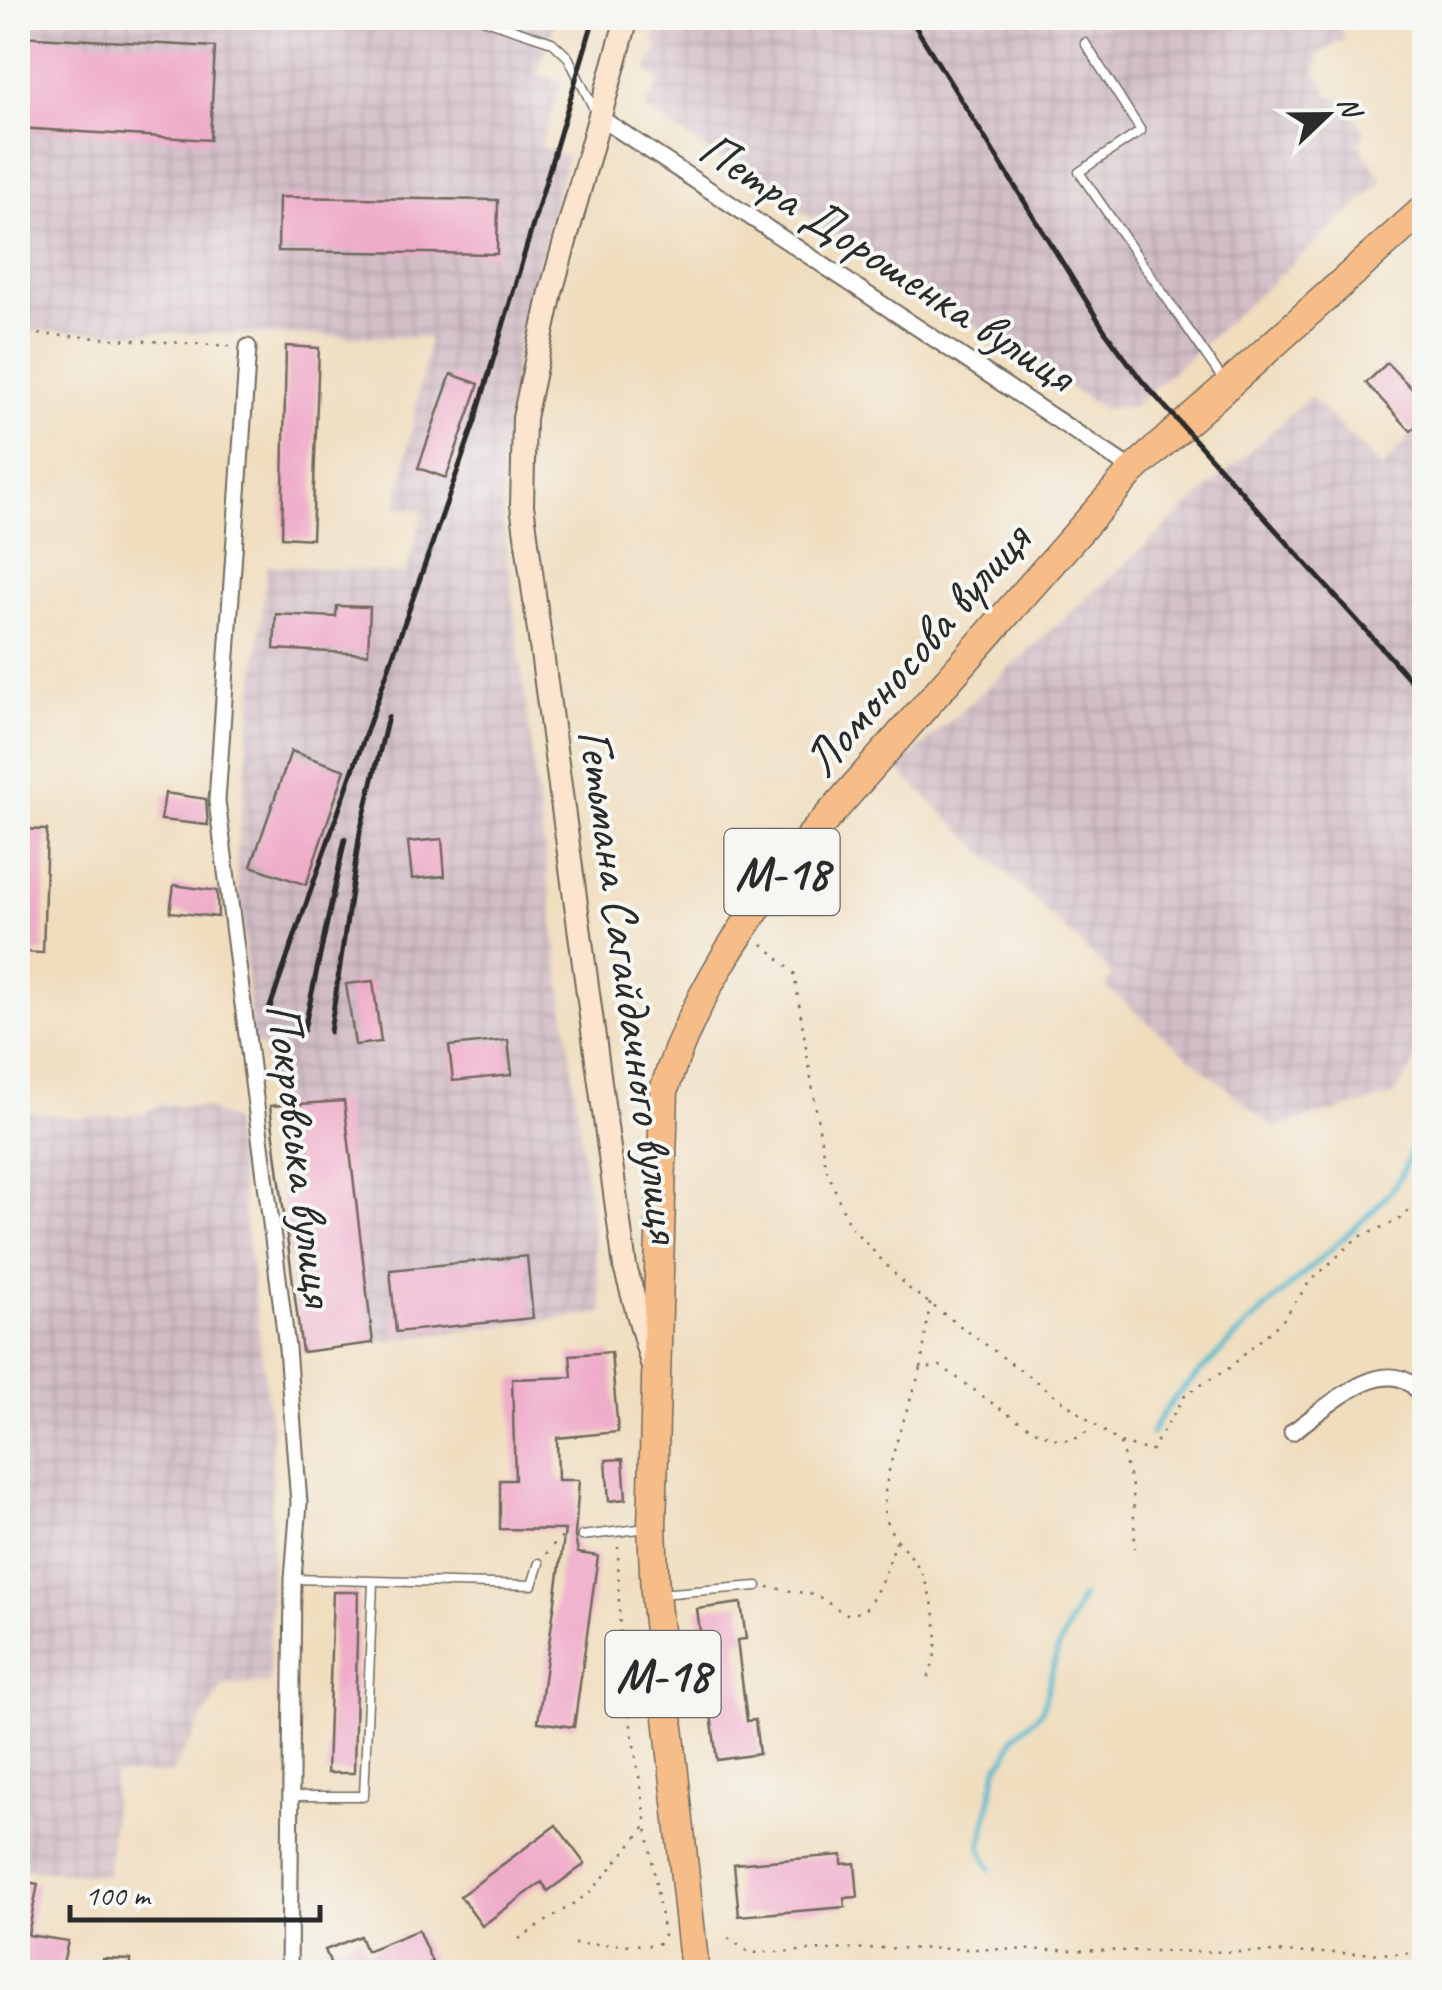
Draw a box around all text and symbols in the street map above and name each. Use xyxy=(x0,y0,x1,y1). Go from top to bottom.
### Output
north arrow xyxy=(1277,65,1377,165)
text: N xyxy=(1330,91,1371,125)
street label: Петра Дорошенка вулиця xyxy=(688,116,1090,408)
street label: Ломоносова вулиця xyxy=(789,508,1046,790)
street label: Гетьмана Сагайдачного вулиця xyxy=(563,725,698,1249)
road number: М-18 xyxy=(724,829,840,915)
street label: Покровська вулиця xyxy=(252,999,352,1313)
road number: М-18 xyxy=(606,1631,720,1717)
scale bar xyxy=(70,1860,320,1922)
text: 100 m xyxy=(85,1876,152,1914)

